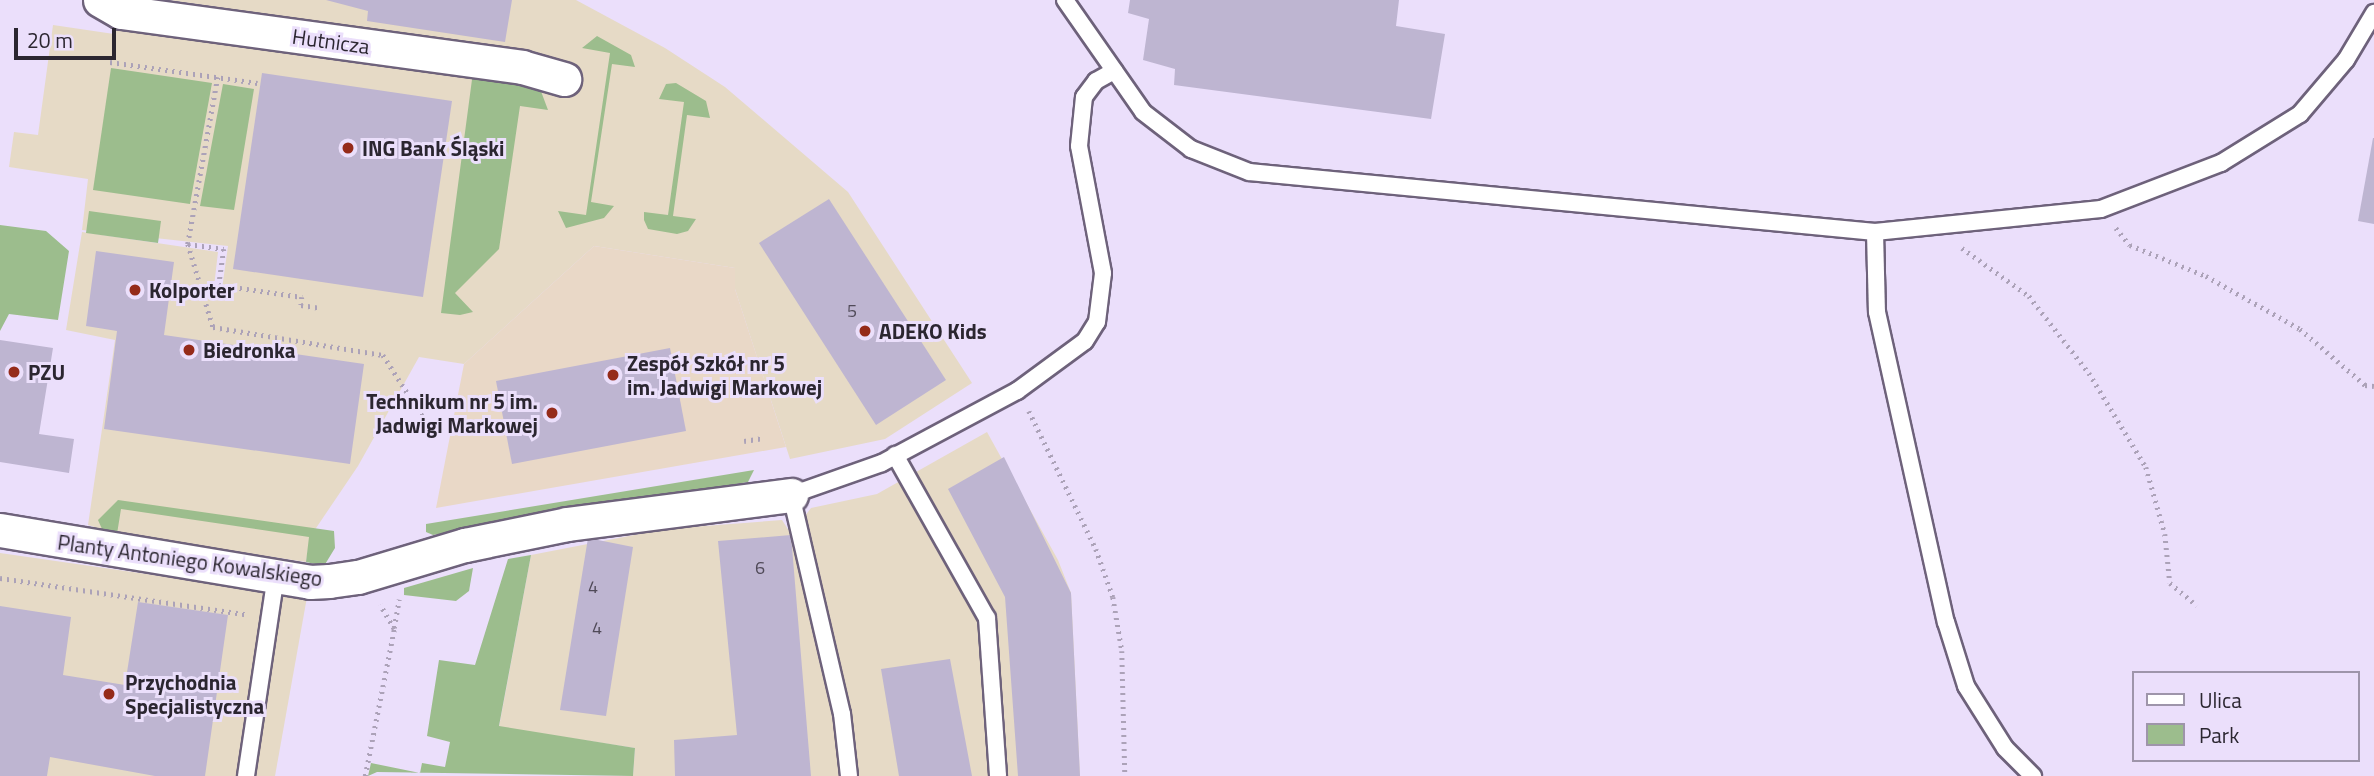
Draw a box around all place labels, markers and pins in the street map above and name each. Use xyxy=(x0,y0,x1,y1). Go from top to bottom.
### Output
place label: ING Bank Śląski xyxy=(362,135,505,161)
marker: ING Bank Śląski xyxy=(340,140,356,156)
place label: Kolporter xyxy=(149,277,235,303)
marker: Kolporter xyxy=(127,282,143,298)
place label: ADEKO Kids xyxy=(879,318,987,344)
marker: ADEKO Kids xyxy=(857,323,873,339)
place label: Biedronka xyxy=(203,337,296,363)
marker: Biedronka xyxy=(181,342,197,358)
place label: Zespół Szkół nr 5 im. Jadwigi Markowej xyxy=(627,350,822,400)
place label: PZU xyxy=(28,359,65,385)
marker: PZU xyxy=(6,364,22,380)
marker: Zespół Szkół nr 5 im. Jadwigi Markowej xyxy=(605,367,621,383)
place label: Technikum nr 5 im. Jadwigi Markowej xyxy=(366,388,538,438)
marker: Technikum nr 5 im. Jadwigi Markowej xyxy=(544,405,560,421)
place label: Przychodnia Specjalistyczna xyxy=(125,669,264,719)
marker: Przychodnia Specjalistyczna xyxy=(99,684,119,704)

